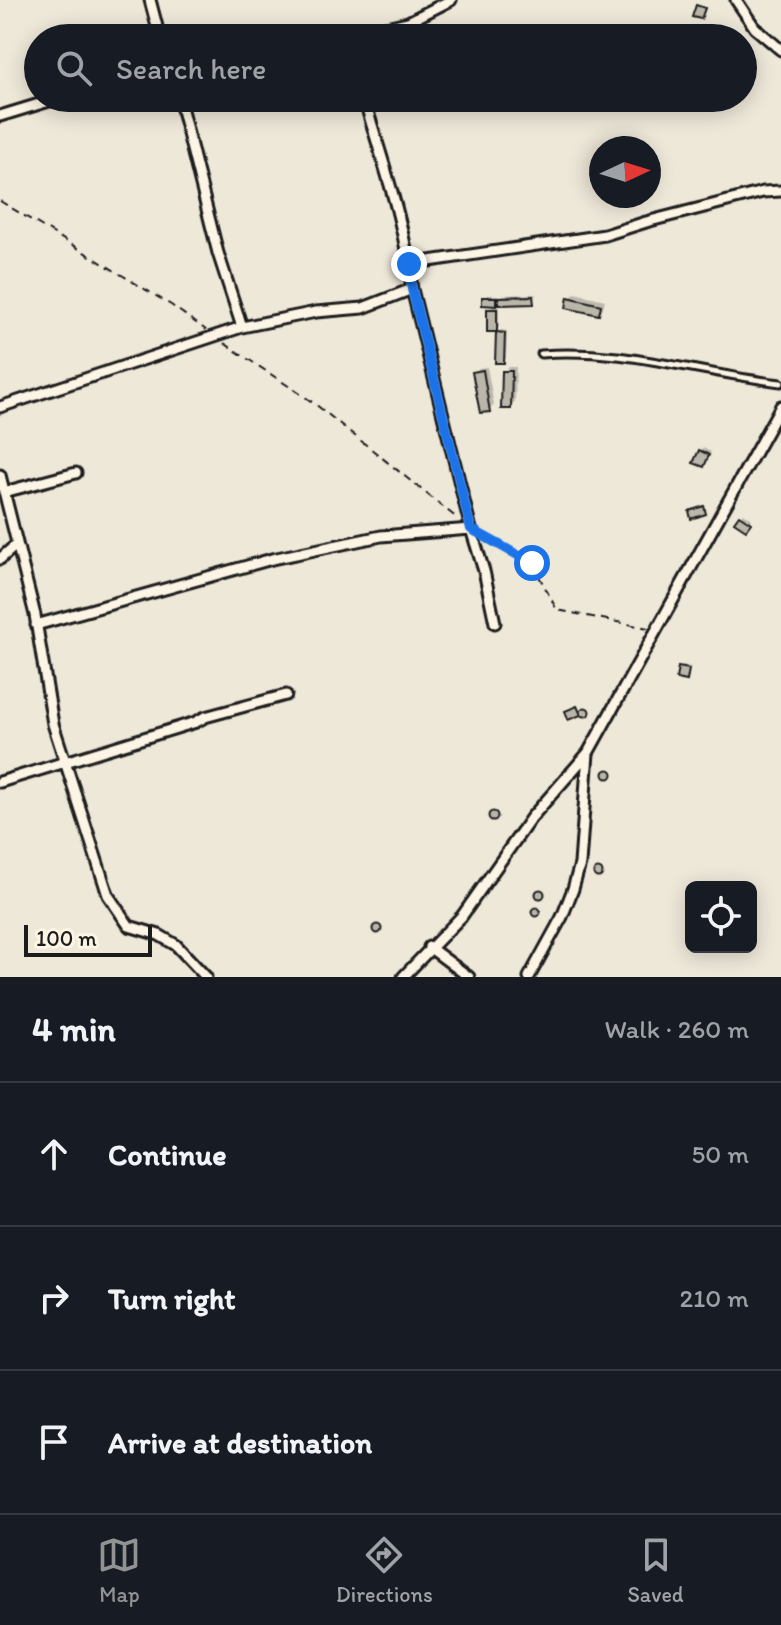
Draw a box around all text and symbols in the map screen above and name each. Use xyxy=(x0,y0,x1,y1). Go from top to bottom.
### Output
search box xyxy=(24,24,757,112)
icon: search xyxy=(52,46,96,90)
text: Search here xyxy=(116,50,266,87)
north arrow xyxy=(589,136,661,208)
route end xyxy=(391,246,427,282)
route start xyxy=(514,545,550,581)
map controls xyxy=(685,881,757,953)
button: locate xyxy=(685,881,757,953)
scale bar xyxy=(24,921,152,957)
text: 100 m xyxy=(36,925,97,952)
text: 4 min xyxy=(32,1009,116,1050)
text: Walk · 260 m xyxy=(604,1013,749,1045)
icon: ahead xyxy=(32,1132,76,1176)
text: Continue xyxy=(108,1136,227,1173)
text: 50 m xyxy=(692,1138,749,1170)
icon: right xyxy=(32,1276,76,1320)
text: Turn right xyxy=(108,1280,236,1317)
text: 210 m xyxy=(680,1282,749,1314)
icon: arrive xyxy=(32,1420,76,1464)
text: Arrive at destination xyxy=(108,1424,372,1461)
tab: Map xyxy=(97,1533,141,1608)
tab: Directions xyxy=(336,1533,433,1608)
tab: Saved xyxy=(627,1533,684,1608)

